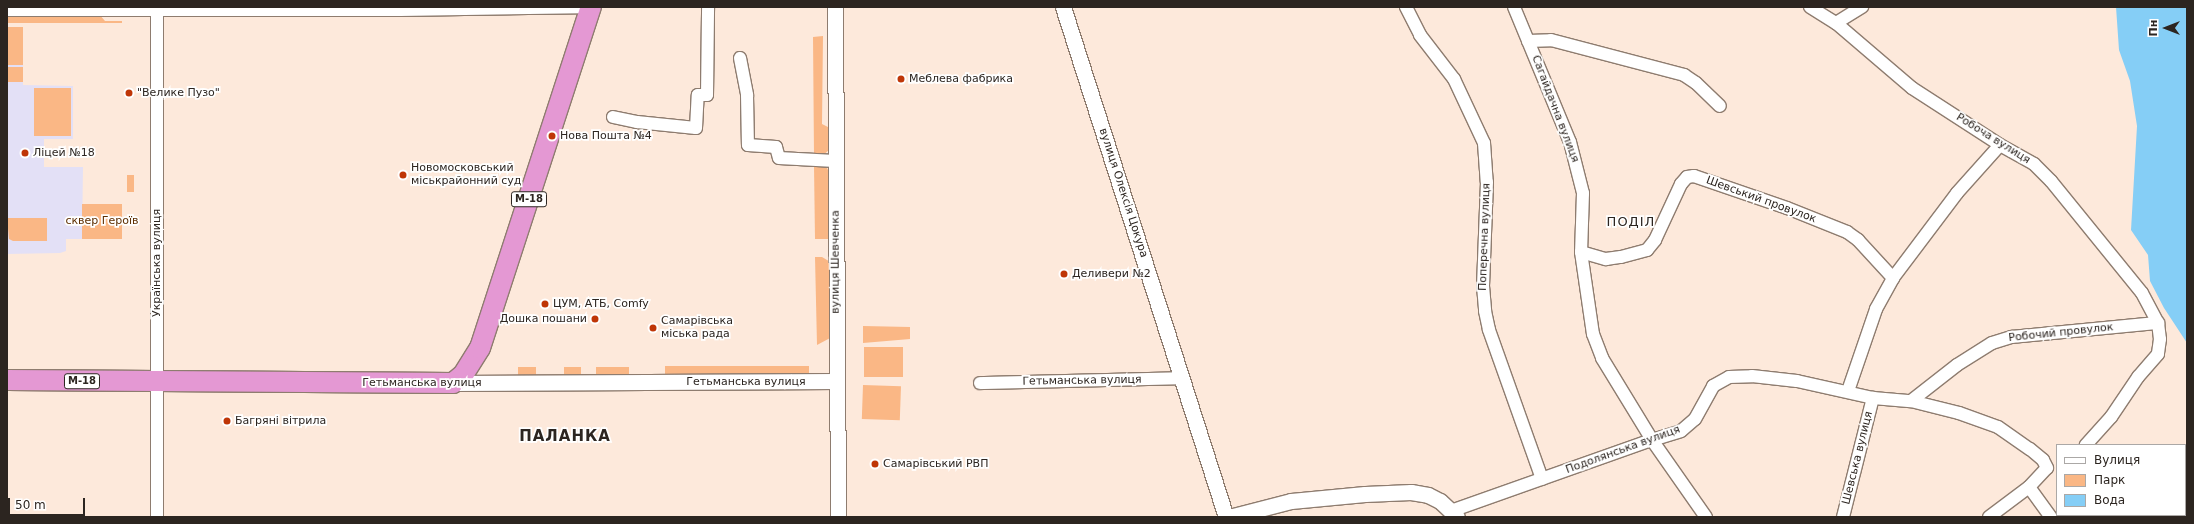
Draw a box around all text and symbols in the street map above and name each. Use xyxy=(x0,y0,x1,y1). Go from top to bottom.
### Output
north arrow xyxy=(2146,8,2186,48)
text: Пн xyxy=(2147,20,2160,36)
street label: Сагайдачна вулиця xyxy=(1528,54,1582,164)
place label: Меблева фабрика xyxy=(909,72,1013,86)
marker: Меблева фабрика xyxy=(896,74,906,84)
place label: "Велике Пузо" xyxy=(137,86,220,100)
marker: "Велике Пузо" xyxy=(124,88,134,98)
street label: Робоча вулиця xyxy=(1954,111,2032,167)
street label: вулиця Олексія Цокура xyxy=(1096,127,1150,259)
place label: Нова Пошта №4 xyxy=(560,129,652,143)
marker: Нова Пошта №4 xyxy=(547,131,557,141)
place label: Ліцей №18 xyxy=(33,146,95,160)
marker: Ліцей №18 xyxy=(20,148,30,158)
place label: Новомосковський міськрайонний суд xyxy=(411,162,521,188)
marker: Новомосковський міськрайонний суд xyxy=(398,170,408,180)
street label: Шевський провулок xyxy=(1704,174,1818,226)
street label: Поперечна вулиця xyxy=(1477,183,1493,291)
road number: М-18 xyxy=(510,191,548,207)
street label: Українська вулиця xyxy=(150,209,164,317)
street label: вулиця Шевченка xyxy=(829,210,843,314)
park label: сквер Героїв xyxy=(65,214,139,228)
district label: ПОДІЛ xyxy=(1607,214,1655,230)
place label: Деливери №2 xyxy=(1072,267,1151,281)
marker: Деливери №2 xyxy=(1059,269,1069,279)
place label: ЦУМ, АТБ, Comfy xyxy=(553,297,649,311)
marker: ЦУМ, АТБ, Comfy xyxy=(540,299,550,309)
place label: Дошка пошани xyxy=(500,312,587,326)
marker: Дошка пошани xyxy=(590,314,600,324)
place label: Самарівська міська рада xyxy=(661,315,733,341)
street label: Робочий провулок xyxy=(2008,321,2114,345)
marker: Самарівська міська рада xyxy=(648,323,658,333)
road number: М-18 xyxy=(63,373,101,389)
street label: Гетьманська вулиця xyxy=(1022,373,1142,389)
street label: Гетьманська вулиця xyxy=(686,375,806,389)
street label: Гетьманська вулиця xyxy=(362,376,482,390)
street label: Шевська вулиця xyxy=(1840,410,1876,506)
place label: Багряні вітрила xyxy=(235,414,326,428)
marker: Багряні вітрила xyxy=(222,416,232,426)
street label: Подолянська вулиця xyxy=(1564,423,1682,477)
district label: ПАЛАНКА xyxy=(519,428,611,446)
legend xyxy=(2056,444,2186,516)
text: Вулиця xyxy=(2094,453,2140,467)
place label: Самарівський РВП xyxy=(883,457,988,471)
marker: Самарівський РВП xyxy=(870,459,880,469)
text: Парк xyxy=(2094,473,2125,487)
scale bar xyxy=(10,490,87,516)
text: Вода xyxy=(2094,493,2125,507)
text: 50 m xyxy=(15,498,46,512)

